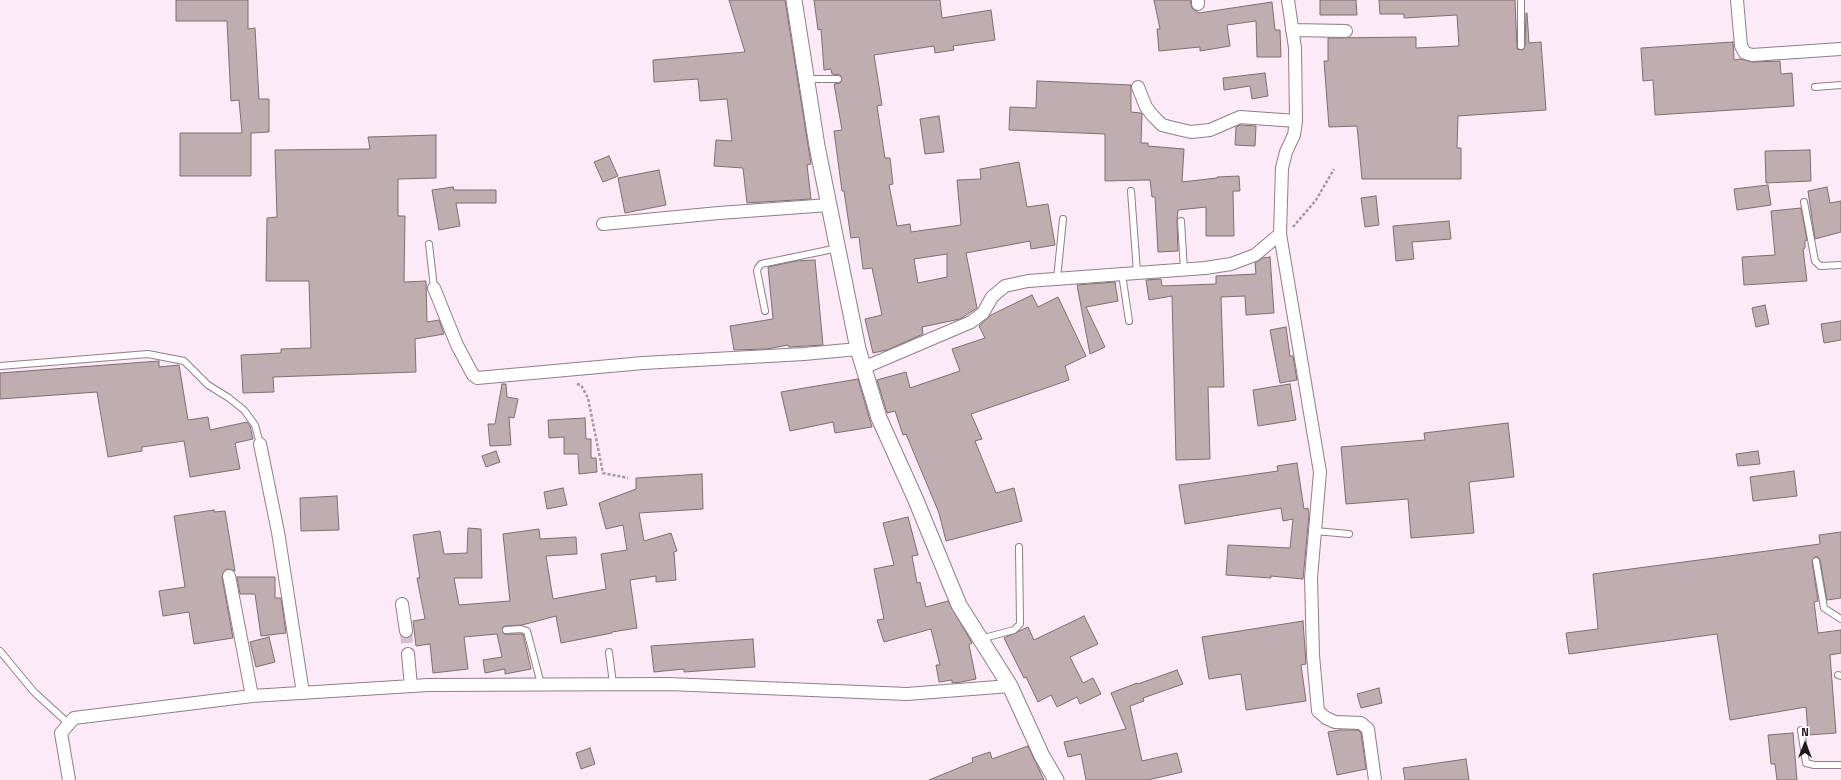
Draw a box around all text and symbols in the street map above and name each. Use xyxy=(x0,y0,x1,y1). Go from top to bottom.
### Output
north arrow xyxy=(1785,724,1825,764)
text: N xyxy=(1801,724,1809,740)

